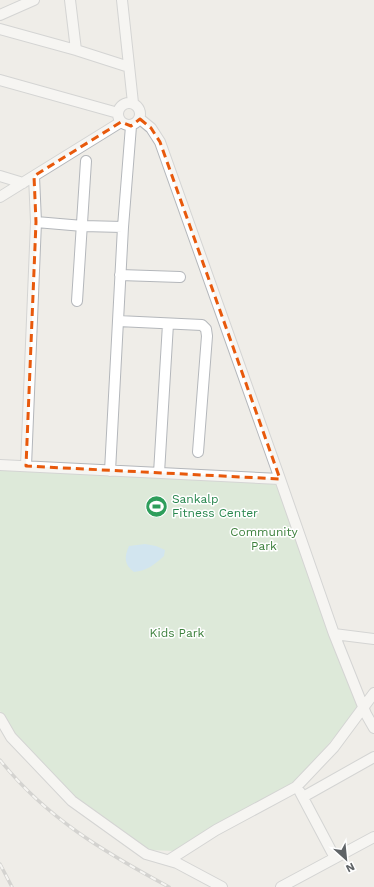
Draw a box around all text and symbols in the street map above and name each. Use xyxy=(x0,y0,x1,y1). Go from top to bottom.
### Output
place label: Sankalp Fitness Center xyxy=(172,492,258,520)
sports icon: Sankalp Fitness Center xyxy=(143,493,169,519)
park label: Community Park xyxy=(230,525,299,553)
park label: Kids Park xyxy=(150,626,205,640)
north arrow xyxy=(326,839,366,879)
text: N xyxy=(344,860,357,875)

